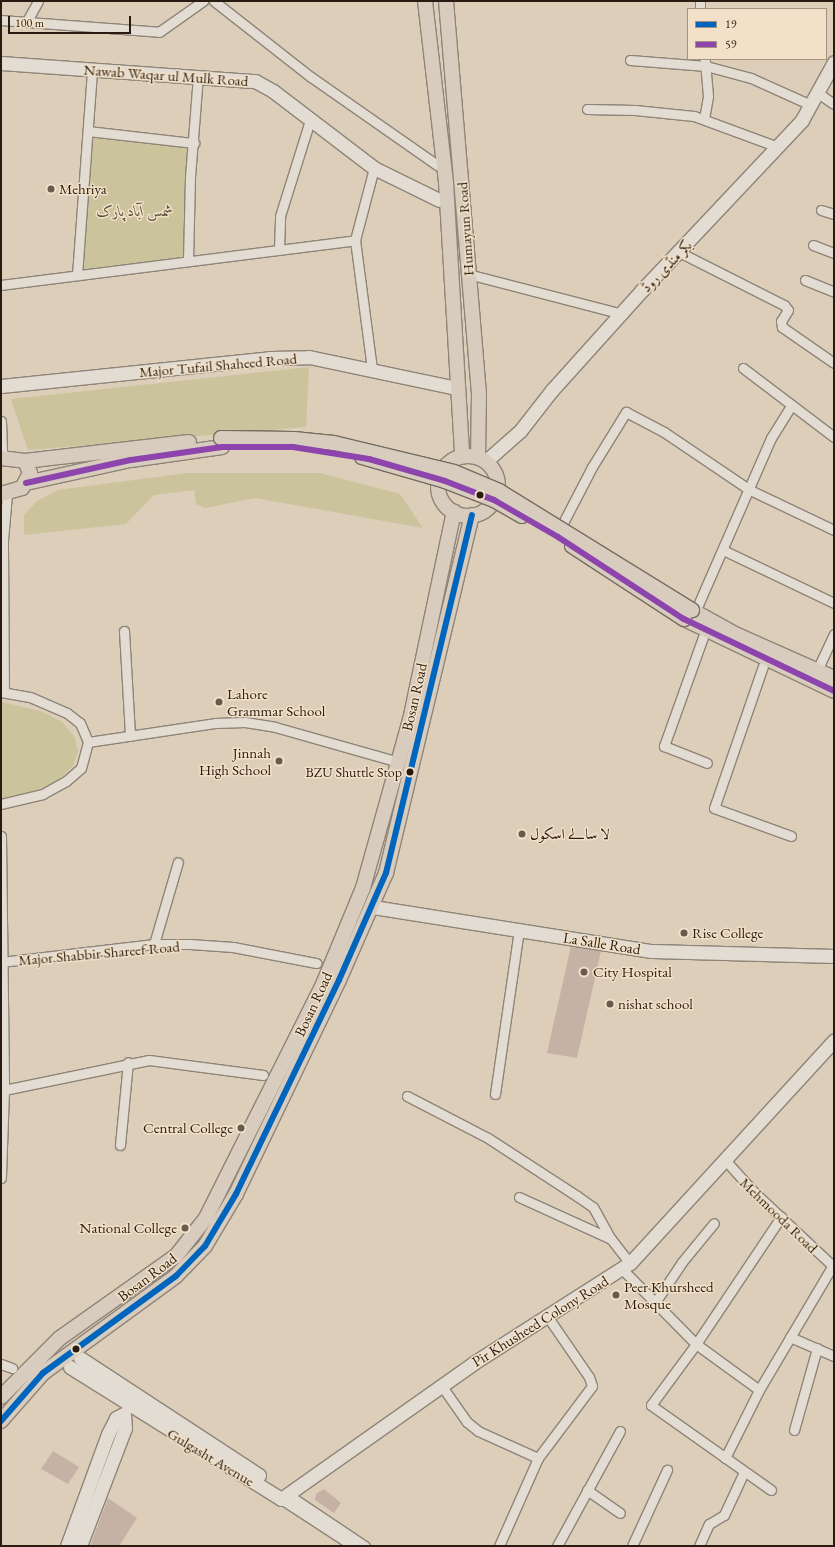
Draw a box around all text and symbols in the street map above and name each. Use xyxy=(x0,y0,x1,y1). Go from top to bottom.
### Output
scale bar xyxy=(10,8,133,34)
legend xyxy=(687,8,827,60)
text: 100 m xyxy=(15,15,44,31)
text: 19 xyxy=(725,16,737,32)
text: 59 xyxy=(725,36,737,52)
street label: Nawab Waqar ul Mulk Road xyxy=(83,60,249,90)
place label: Mehriya xyxy=(59,180,107,198)
street label: Humayun Road xyxy=(453,181,477,277)
marker: Mehriya xyxy=(46,184,56,194)
park label: شمس آباد پارک xyxy=(96,202,174,220)
street label: بکر منڈی روڈ xyxy=(637,236,695,296)
street label: Major Tufail Shaheed Road xyxy=(138,349,298,381)
unlabelled marker xyxy=(475,490,485,500)
street label: Bosan Road xyxy=(397,661,431,733)
place label: Lahore Grammar School xyxy=(227,684,325,719)
marker: Lahore Grammar School xyxy=(214,697,224,707)
place label: Jinnah High School xyxy=(199,743,271,778)
marker: Jinnah High School xyxy=(274,756,284,766)
place label: BZU Shuttle Stop xyxy=(306,764,402,780)
marker: BZU Shuttle Stop xyxy=(405,767,415,777)
place label: لا سالے اسکول xyxy=(530,825,610,843)
marker: لا سالے اسکول xyxy=(517,829,527,839)
place label: Rise College xyxy=(692,924,763,942)
street label: La Salle Road xyxy=(562,928,642,958)
marker: Rise College xyxy=(679,928,689,938)
street label: Major Shabbir Shareef Road xyxy=(17,937,181,969)
place label: City Hospital xyxy=(593,963,672,981)
marker: City Hospital xyxy=(578,966,590,978)
street label: Bosan Road xyxy=(290,969,336,1039)
place label: nishat school xyxy=(618,995,693,1013)
marker: nishat school xyxy=(605,999,615,1009)
place label: Central College xyxy=(143,1119,233,1137)
marker: Central College xyxy=(236,1123,246,1133)
street label: Mehmooda Road xyxy=(736,1173,822,1257)
place label: National College xyxy=(80,1219,177,1237)
marker: National College xyxy=(180,1223,190,1233)
street label: Bosan Road xyxy=(114,1249,180,1305)
street label: Pir Khusheed Colony Road xyxy=(468,1272,612,1370)
place label: Peer Khursheed Mosque xyxy=(624,1277,714,1312)
marker: Peer Khursheed Mosque xyxy=(611,1290,621,1300)
unlabelled marker xyxy=(71,1344,81,1354)
street label: Gulgasht Avenue xyxy=(164,1424,258,1490)

